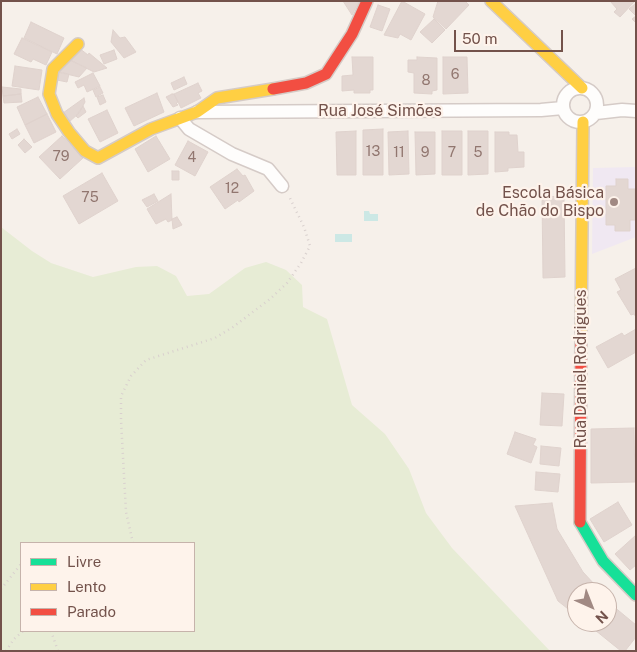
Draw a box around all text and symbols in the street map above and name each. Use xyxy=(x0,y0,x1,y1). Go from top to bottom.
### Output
scale bar xyxy=(457,20,566,52)
text: 50 m xyxy=(462,30,497,47)
house number: 6 xyxy=(451,67,459,83)
house number: 8 xyxy=(421,73,431,89)
street label: Rua José Simões xyxy=(318,101,442,121)
house number: 13 xyxy=(366,144,380,160)
house number: 11 xyxy=(393,145,405,161)
house number: 9 xyxy=(421,145,429,161)
house number: 7 xyxy=(448,145,456,161)
house number: 5 xyxy=(474,145,482,161)
house number: 79 xyxy=(53,149,69,165)
house number: 4 xyxy=(188,150,196,166)
house number: 12 xyxy=(225,181,239,197)
place label: Escola Básica de Chão do Bispo xyxy=(476,183,604,221)
house number: 75 xyxy=(81,190,99,206)
marker: Escola Básica de Chão do Bispo xyxy=(608,196,620,208)
street label: Rua Daniel Rodrigues xyxy=(571,289,591,449)
legend xyxy=(20,542,195,632)
text: Livre xyxy=(67,553,101,570)
text: Lento xyxy=(67,578,106,595)
north arrow xyxy=(567,582,617,632)
text: Parado xyxy=(67,603,116,620)
text: N xyxy=(592,608,611,627)

